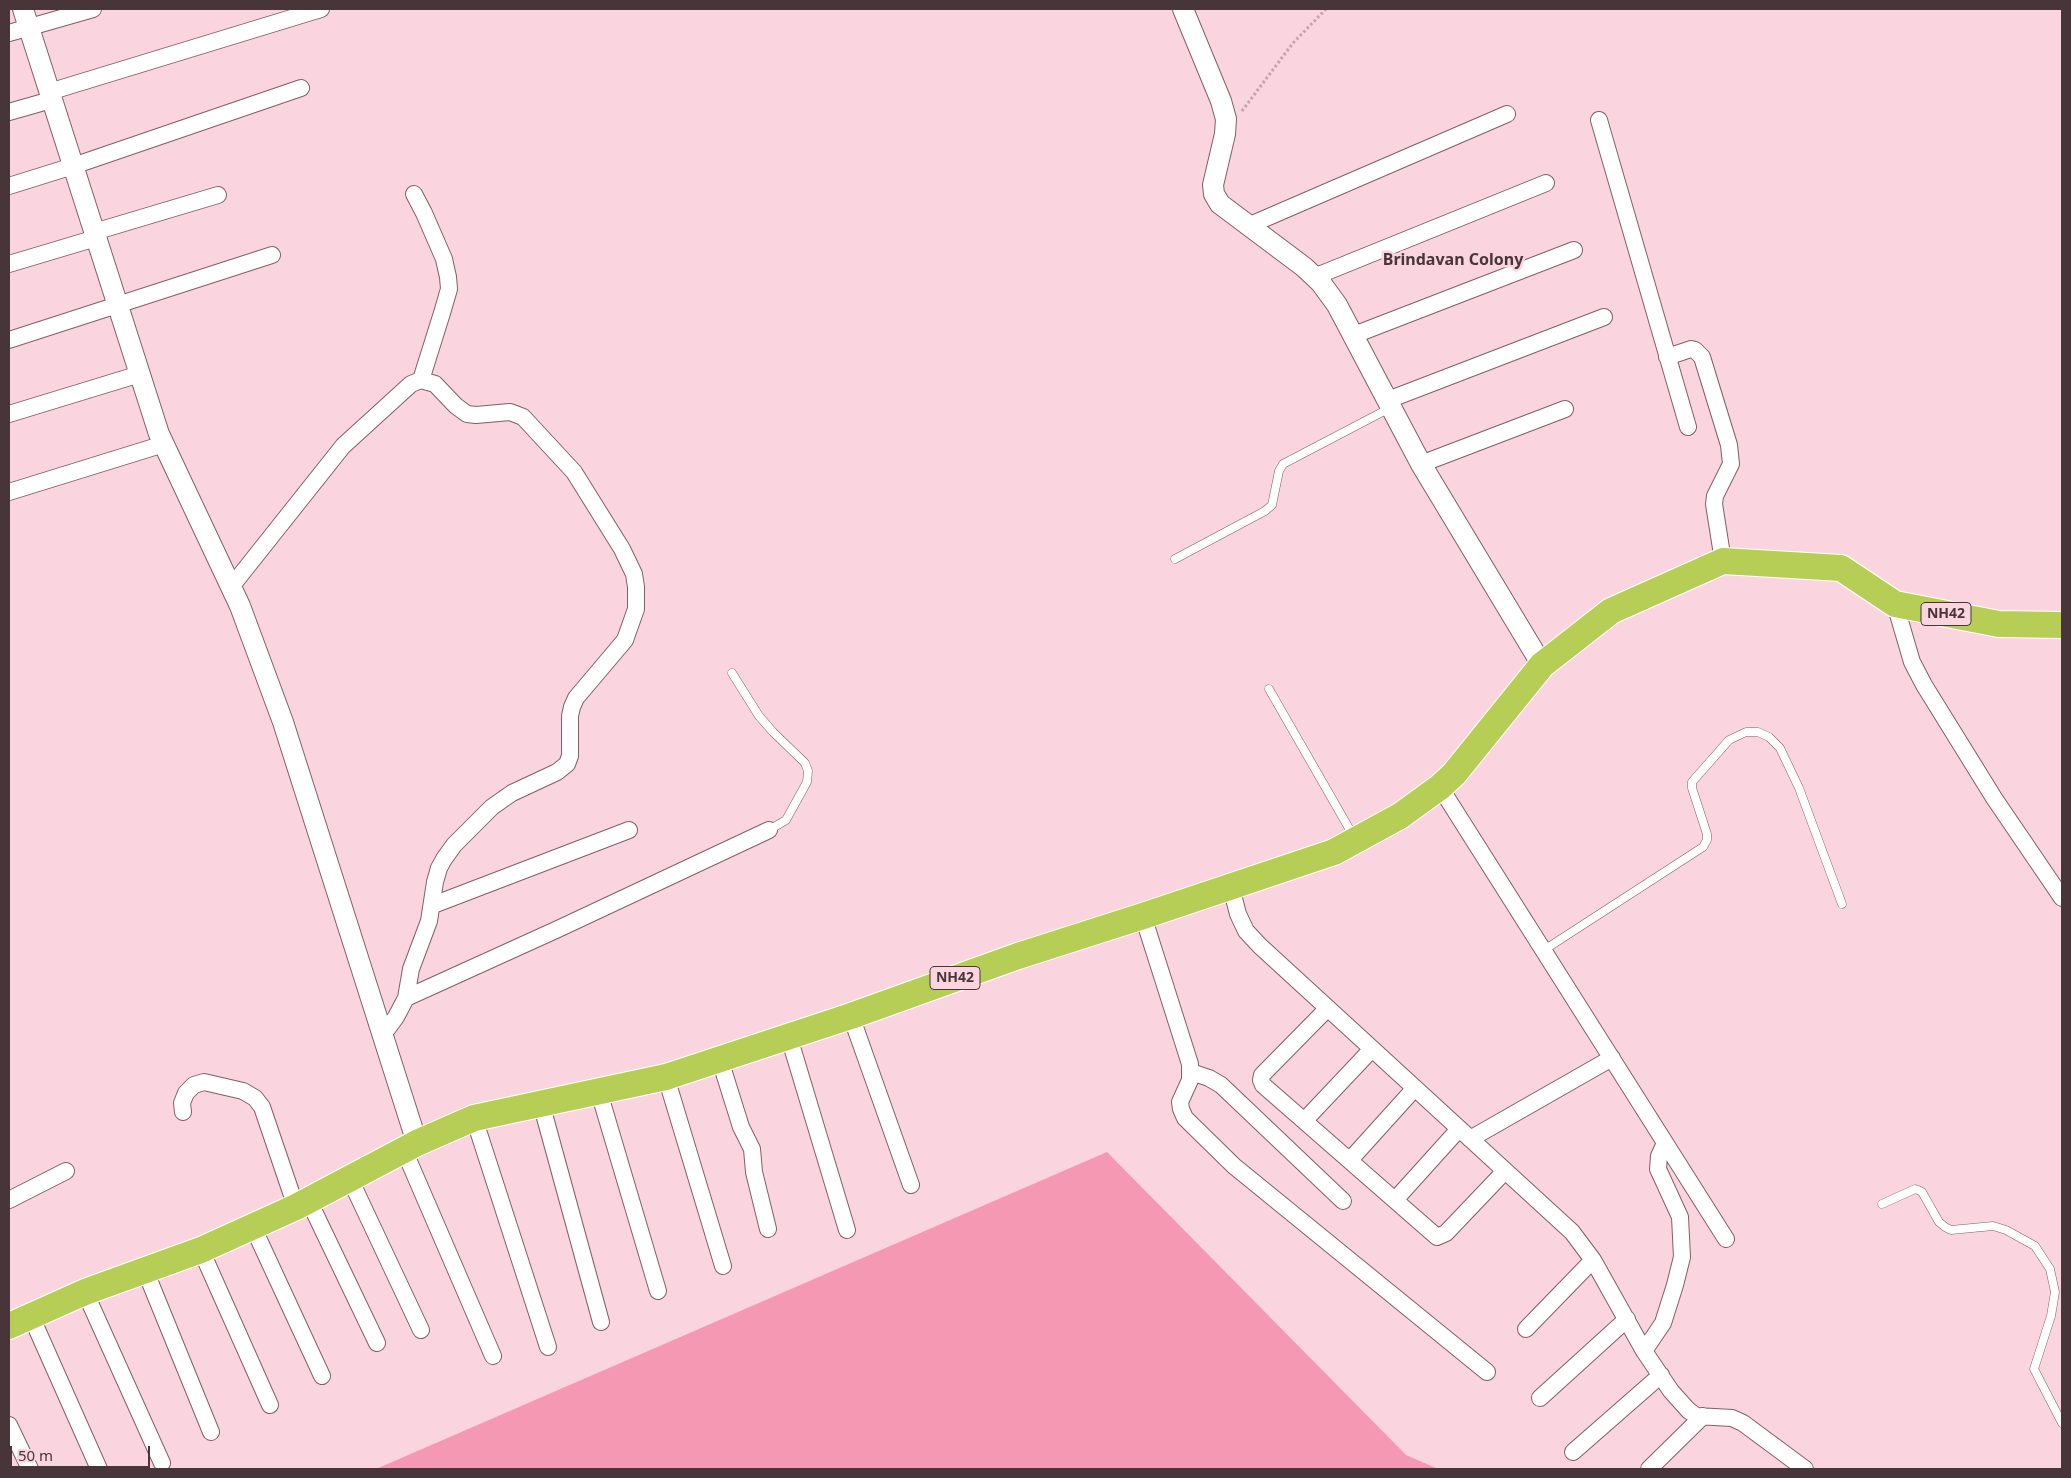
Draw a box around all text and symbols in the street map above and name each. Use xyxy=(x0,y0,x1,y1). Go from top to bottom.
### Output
district label: Brindavan Colony xyxy=(1383,250,1523,270)
road number: NH42 xyxy=(1921,602,1971,626)
road number: NH42 xyxy=(930,966,980,990)
scale bar xyxy=(12,1436,152,1468)
text: 50 m xyxy=(18,1445,53,1465)

